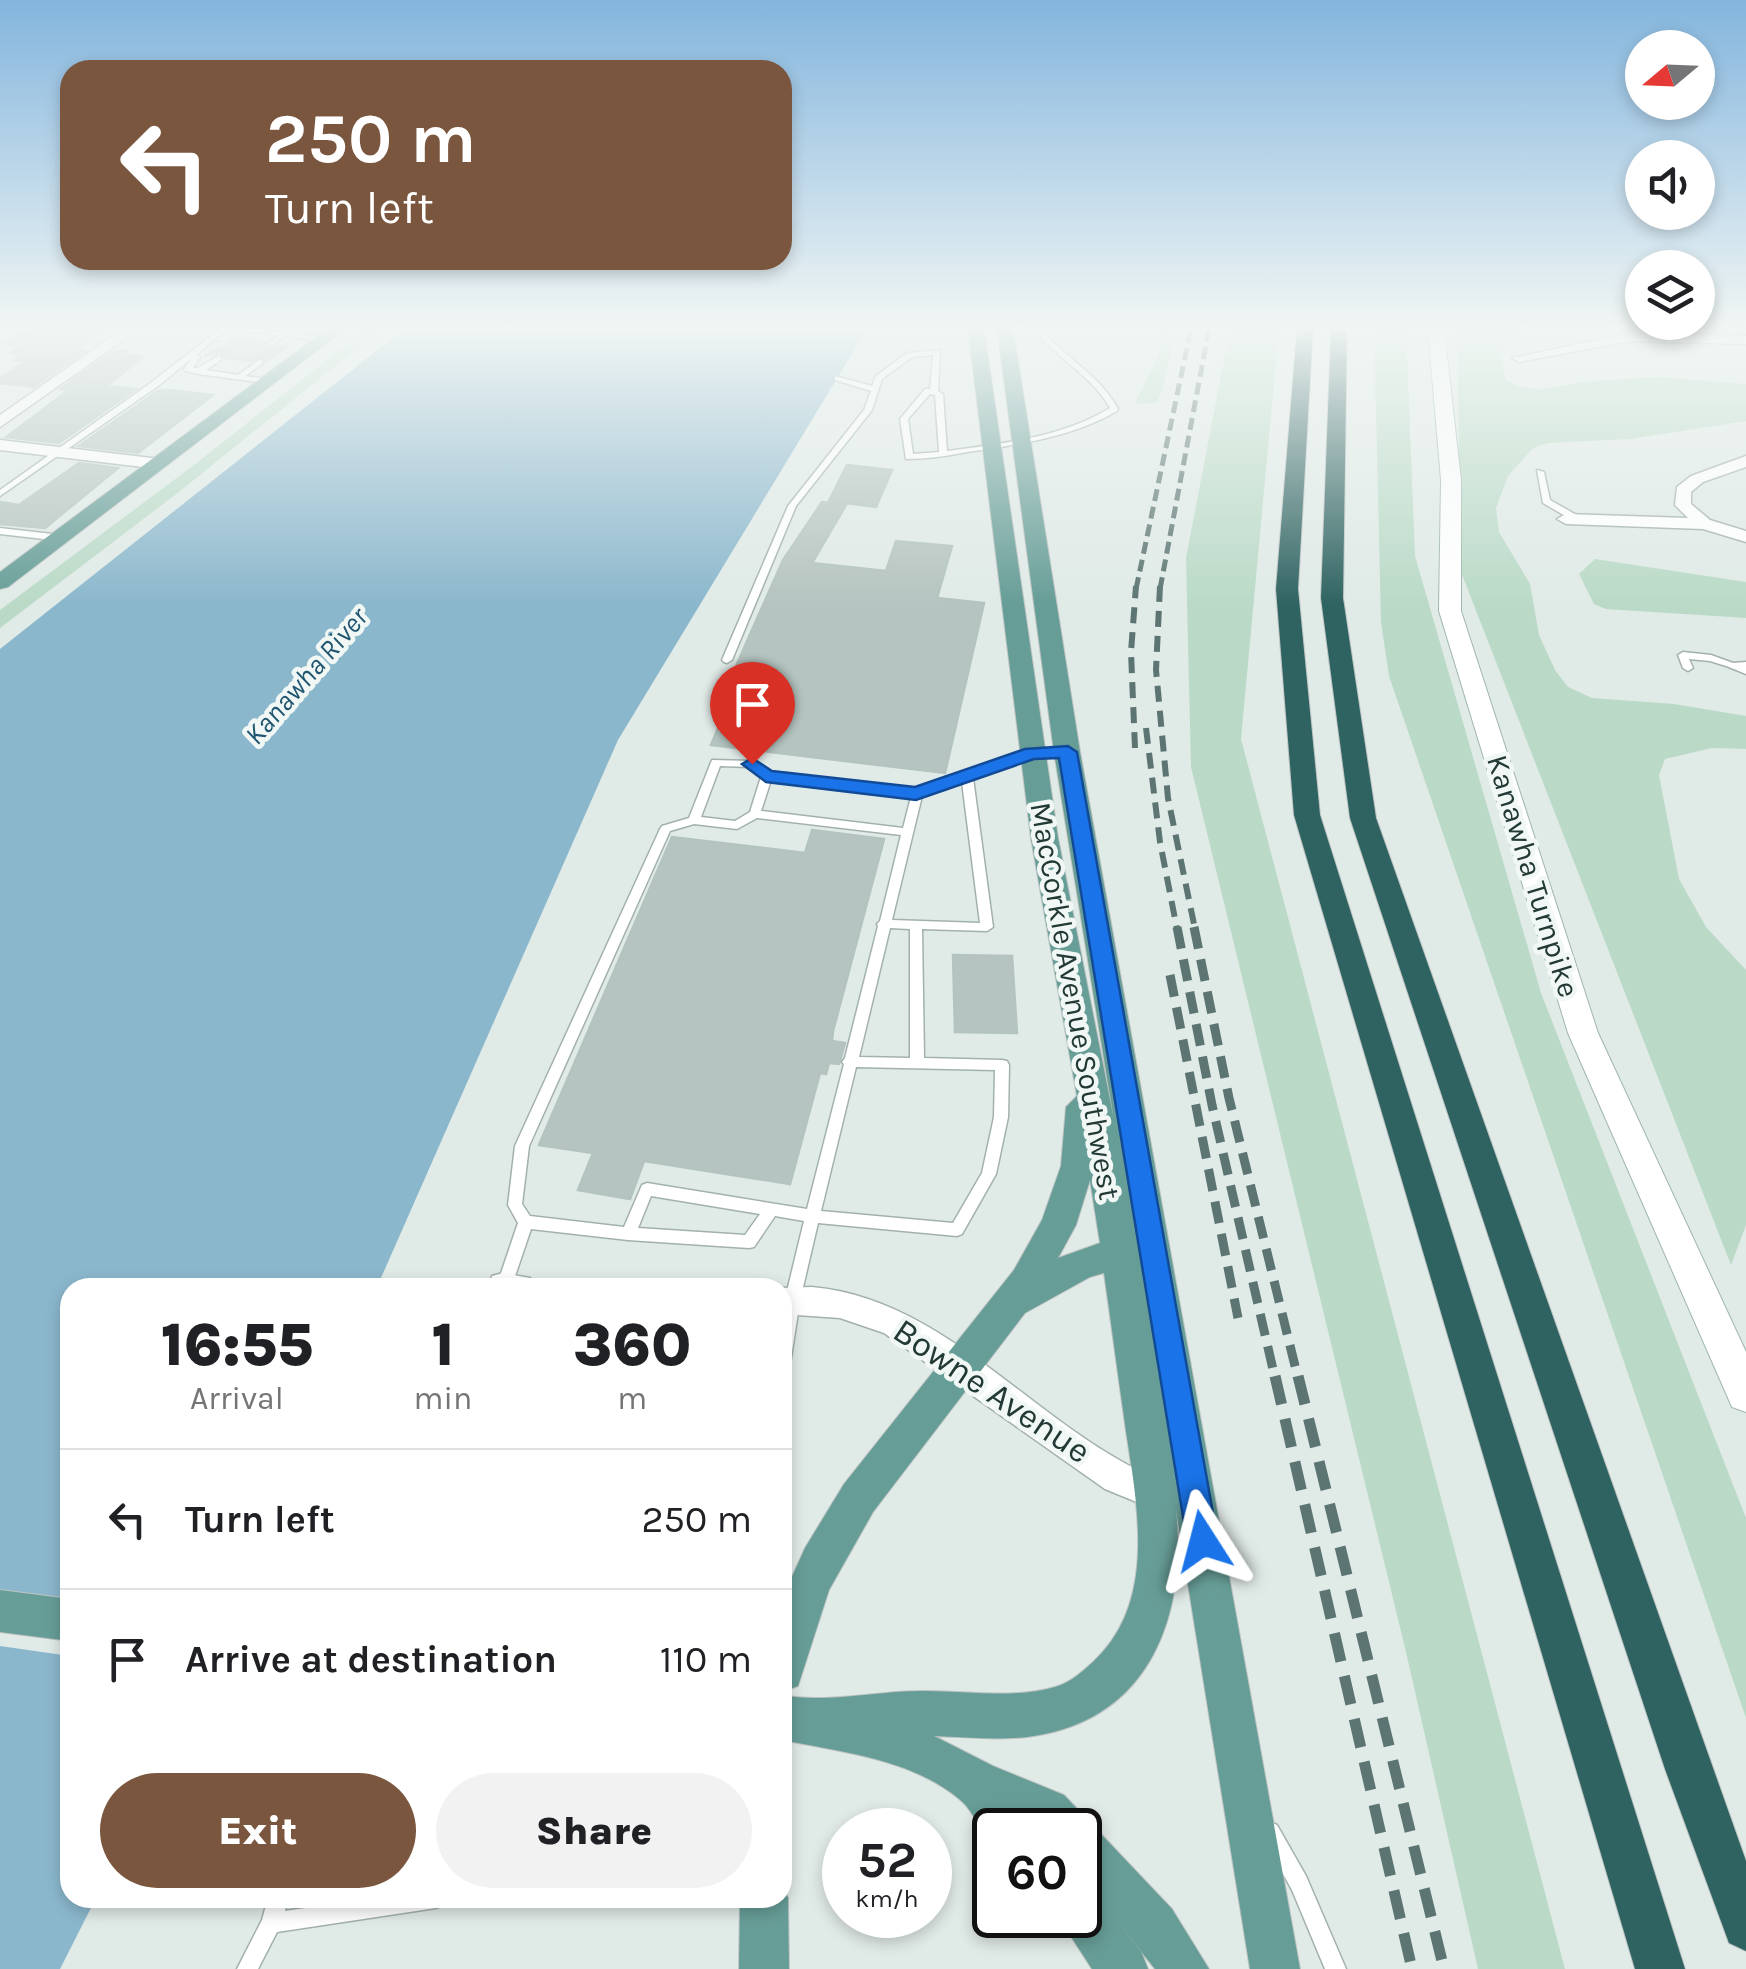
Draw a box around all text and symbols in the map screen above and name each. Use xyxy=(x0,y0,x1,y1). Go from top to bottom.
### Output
north arrow xyxy=(1625,30,1715,120)
map controls xyxy=(1625,30,1715,340)
text: 250 m xyxy=(265,98,477,180)
icon: left xyxy=(100,100,230,230)
button: sound xyxy=(1625,140,1715,230)
text: Turn left xyxy=(265,182,434,234)
button: layers xyxy=(1625,250,1715,340)
water label: Kanawha River xyxy=(238,600,375,751)
pin xyxy=(710,662,795,765)
icon: arrive xyxy=(725,677,780,732)
street label: Kanawha Turnpike xyxy=(1479,750,1587,1002)
street label: MacCorkle Avenue Southwest xyxy=(1022,799,1128,1203)
text: 16:55 xyxy=(161,1310,313,1380)
text: 1 xyxy=(431,1310,455,1380)
text: 360 xyxy=(573,1310,691,1380)
street label: Bowne Avenue xyxy=(886,1310,1098,1472)
text: Arrival xyxy=(190,1380,284,1417)
text: min xyxy=(414,1380,472,1417)
text: m xyxy=(617,1380,647,1417)
position arrow xyxy=(1151,1489,1255,1593)
icon: left xyxy=(100,1492,155,1547)
text: Turn left xyxy=(185,1497,335,1542)
text: 250 m xyxy=(641,1497,752,1542)
icon: arrive xyxy=(100,1632,155,1687)
text: Arrive at destination xyxy=(185,1637,557,1682)
text: 110 m xyxy=(660,1637,752,1682)
button: Exit xyxy=(100,1773,416,1888)
button: Share xyxy=(436,1773,752,1888)
speed limit sign: 60 xyxy=(972,1808,1102,1938)
text: 52 xyxy=(857,1831,917,1890)
text: km/h xyxy=(855,1884,919,1913)

